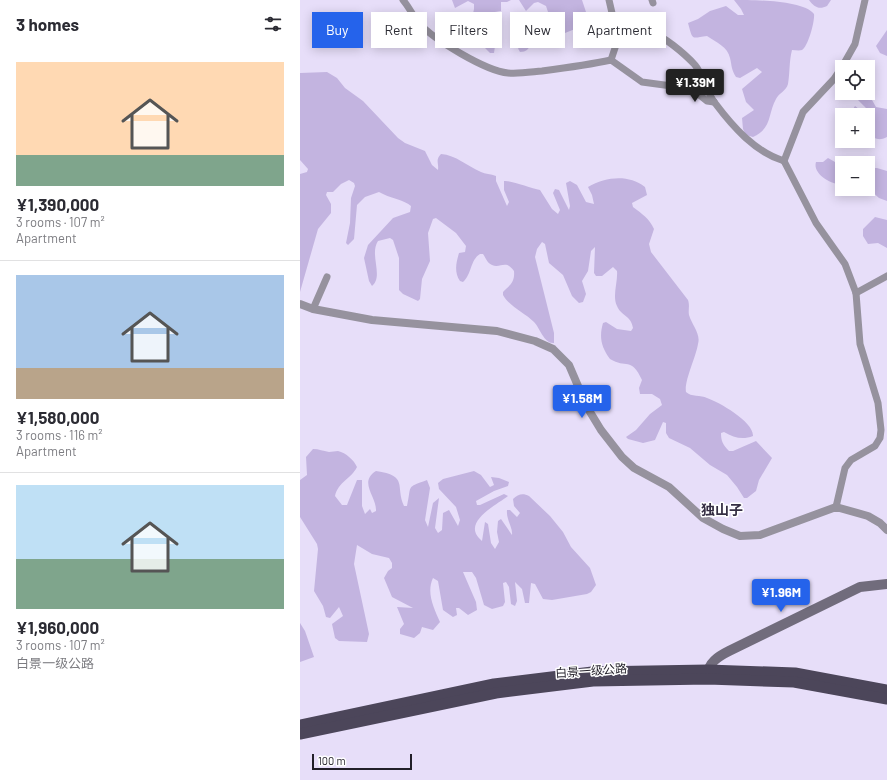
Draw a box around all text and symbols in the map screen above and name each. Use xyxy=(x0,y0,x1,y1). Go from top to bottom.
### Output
chip: Buy xyxy=(312,12,363,48)
chip: Rent xyxy=(371,12,427,48)
chip: Filters xyxy=(435,12,502,48)
chip: New xyxy=(510,12,565,48)
chip: Apartment xyxy=(573,12,666,48)
icon: filters xyxy=(262,13,284,35)
text: 3 homes xyxy=(16,14,79,34)
map controls xyxy=(835,60,875,196)
button: locate xyxy=(835,60,875,100)
pin: ¥1.39M xyxy=(662,69,728,103)
text: ¥1.39M xyxy=(675,74,715,90)
icon: home xyxy=(114,88,186,160)
button: + xyxy=(835,108,875,148)
button: − xyxy=(835,156,875,196)
text: ¥1,390,000 xyxy=(16,194,99,214)
text: 3 rooms · 107 m² xyxy=(16,214,105,230)
text: Apartment xyxy=(16,230,77,246)
icon: home xyxy=(114,301,186,373)
pin: ¥1.58M xyxy=(549,385,615,419)
text: ¥1.58M xyxy=(562,390,602,406)
text: ¥1,580,000 xyxy=(16,407,99,427)
text: 3 rooms · 116 m² xyxy=(16,427,103,443)
text: Apartment xyxy=(16,443,77,459)
district label: 独山子 xyxy=(701,501,743,518)
icon: home xyxy=(114,511,186,583)
pin: ¥1.96M xyxy=(748,579,814,613)
text: ¥1.96M xyxy=(761,584,801,600)
text: ¥1,960,000 xyxy=(16,617,99,637)
text: 3 rooms · 107 m² xyxy=(16,637,105,653)
text: 白景一级公路 xyxy=(16,655,94,671)
street label: 白景一级公路 xyxy=(555,661,627,679)
scale bar xyxy=(312,752,412,771)
text: 100 m xyxy=(318,754,346,767)

